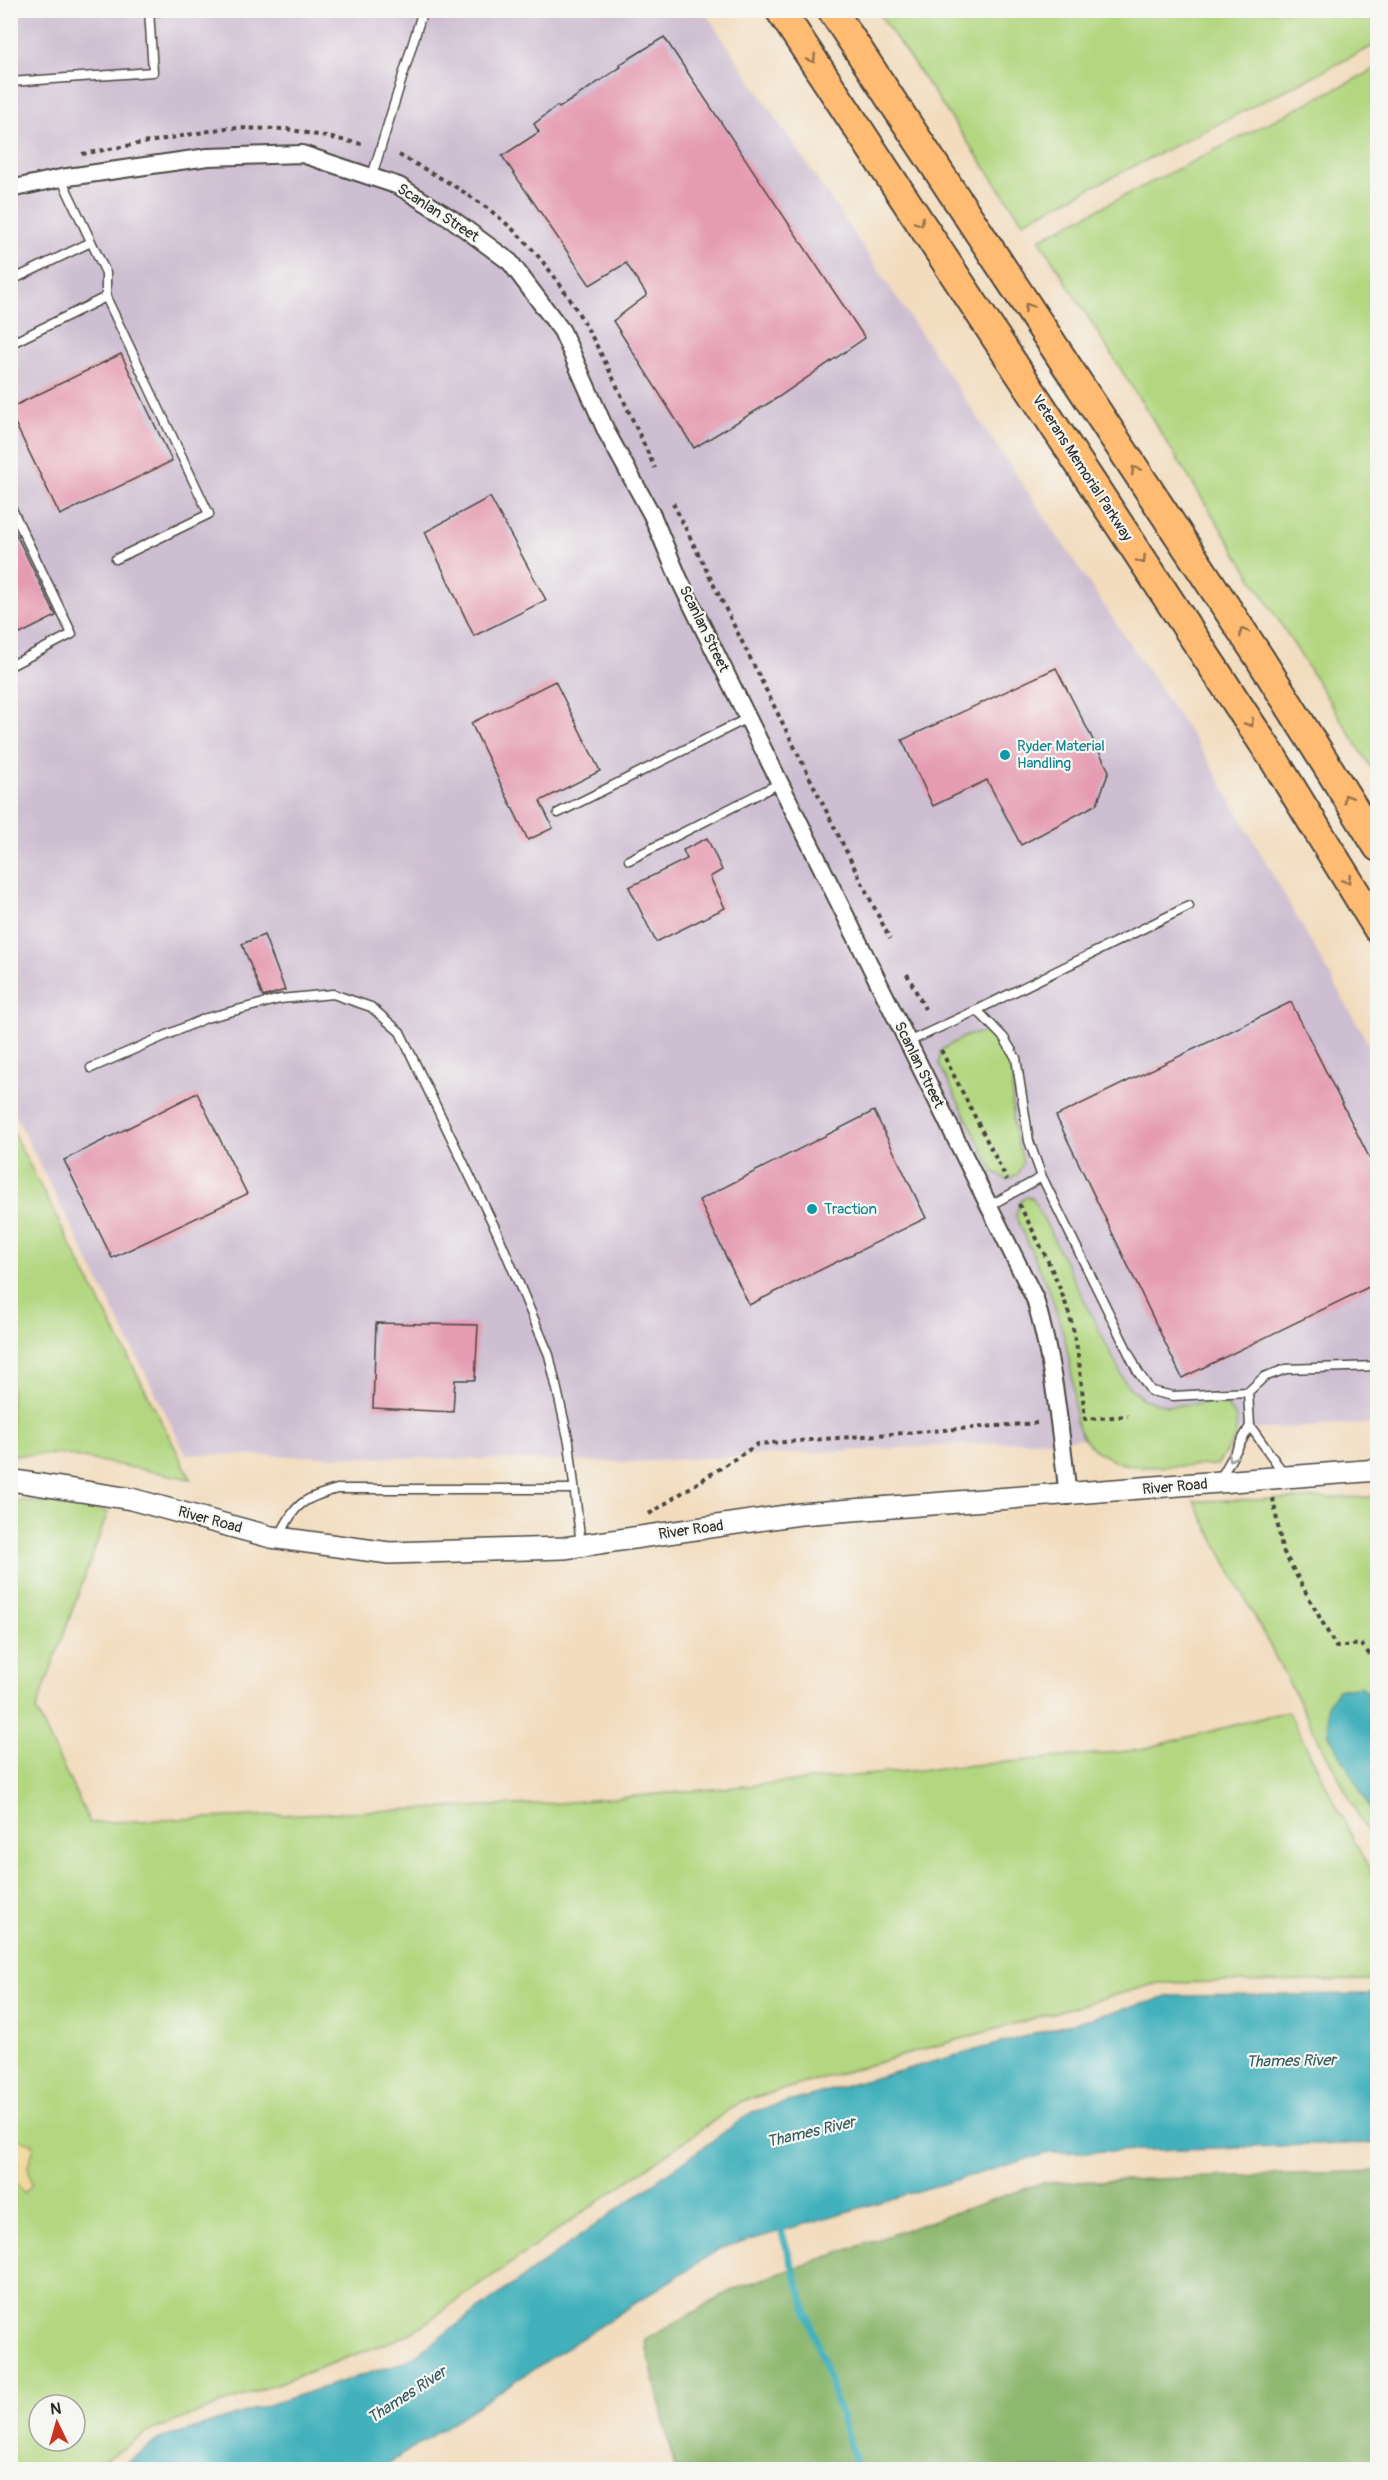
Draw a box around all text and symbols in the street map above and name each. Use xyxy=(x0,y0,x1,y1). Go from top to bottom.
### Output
one-way arrow xyxy=(805,53,816,64)
street label: Scanlan Street xyxy=(393,179,483,247)
one-way arrow xyxy=(912,216,924,226)
one-way arrow xyxy=(1024,303,1035,314)
street label: Veterans Memorial Parkway xyxy=(1028,391,1137,545)
one-way arrow xyxy=(1132,465,1143,476)
one-way arrow xyxy=(1135,554,1146,565)
street label: Scanlan Street xyxy=(675,583,734,676)
one-way arrow xyxy=(1239,628,1250,639)
one-way arrow xyxy=(1242,717,1253,728)
place label: Ryder Material Handling xyxy=(1017,737,1105,773)
marker: Ryder Material Handling xyxy=(998,748,1012,762)
one-way arrow xyxy=(1343,793,1354,804)
one-way arrow xyxy=(1339,874,1351,884)
street label: Scanlan Street xyxy=(890,1019,949,1112)
place label: Traction xyxy=(824,1200,877,1219)
marker: Traction xyxy=(805,1202,819,1216)
one-way arrow xyxy=(1228,1451,1239,1461)
street label: River Road xyxy=(1141,1475,1209,1499)
street label: River Road xyxy=(176,1502,244,1538)
street label: River Road xyxy=(657,1516,725,1544)
water label: Thames River xyxy=(1246,2050,1338,2072)
water label: Thames River xyxy=(765,2112,859,2152)
water label: Thames River xyxy=(364,2361,452,2428)
north arrow xyxy=(27,2393,87,2453)
text: N xyxy=(50,2399,62,2419)

